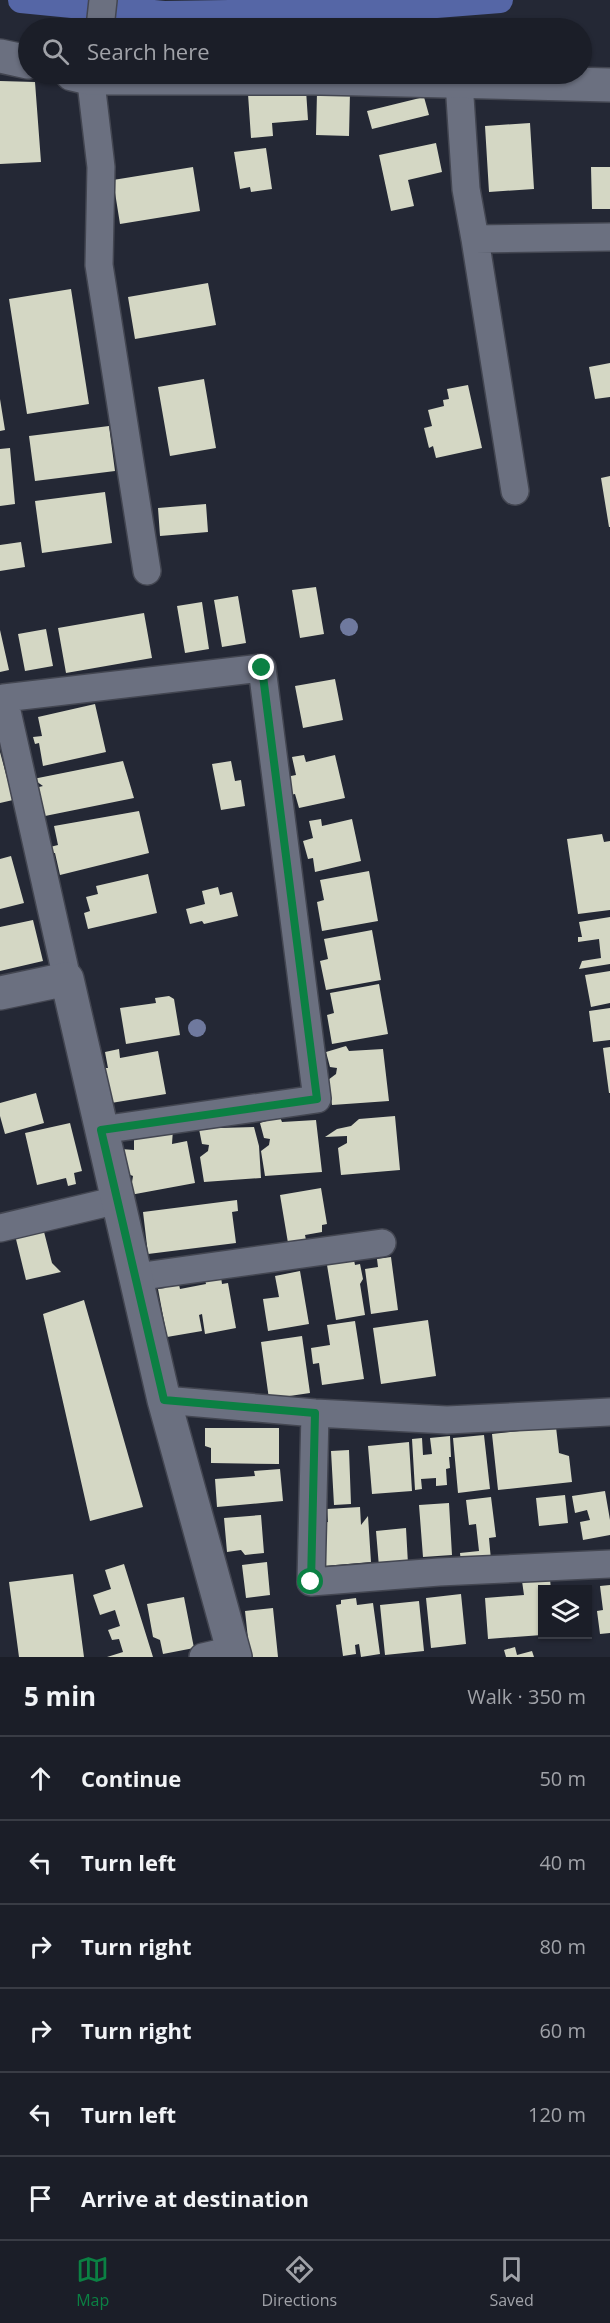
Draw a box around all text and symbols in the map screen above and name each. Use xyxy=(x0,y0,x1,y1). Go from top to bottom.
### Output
search box xyxy=(18,18,592,84)
icon: search xyxy=(39,35,72,68)
text: Search here xyxy=(87,36,210,66)
route end xyxy=(248,654,274,680)
route start xyxy=(297,1568,323,1594)
map controls xyxy=(538,1585,592,1639)
button: layers xyxy=(538,1585,592,1639)
text: 5 min xyxy=(24,1678,96,1714)
text: Walk · 350 m xyxy=(467,1683,586,1710)
icon: ahead xyxy=(24,1762,57,1795)
text: Continue xyxy=(81,1763,181,1793)
text: 50 m xyxy=(539,1765,586,1792)
icon: left xyxy=(24,1846,57,1879)
text: Turn left xyxy=(81,1847,176,1877)
text: 40 m xyxy=(539,1849,586,1876)
icon: right xyxy=(24,1930,57,1963)
text: Turn right xyxy=(81,1931,192,1961)
text: 80 m xyxy=(539,1933,586,1960)
icon: right xyxy=(24,2014,57,2047)
text: Turn right xyxy=(81,2015,192,2045)
text: 60 m xyxy=(539,2017,586,2044)
icon: left xyxy=(24,2098,57,2131)
text: Turn left xyxy=(81,2099,176,2129)
text: 120 m xyxy=(528,2101,586,2128)
icon: arrive xyxy=(24,2182,57,2215)
text: Arrive at destination xyxy=(81,2183,309,2213)
tab: Map xyxy=(76,2253,109,2311)
tab: Directions xyxy=(262,2253,337,2311)
tab: Saved xyxy=(489,2253,534,2311)

